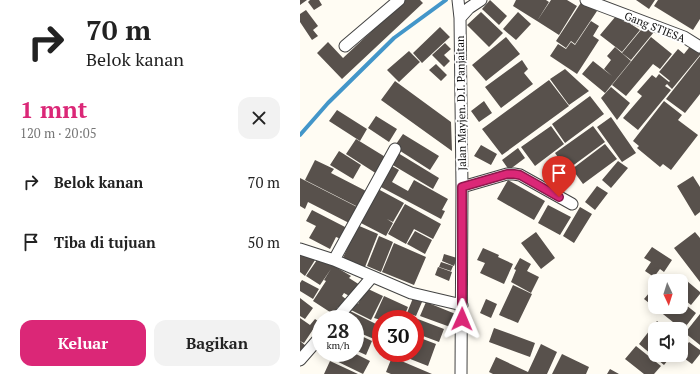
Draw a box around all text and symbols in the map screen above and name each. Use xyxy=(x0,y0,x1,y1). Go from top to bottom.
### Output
street label: Gang STIESA xyxy=(622,8,688,46)
text: 70 m xyxy=(86,11,151,48)
icon: right xyxy=(20,16,72,68)
street label: Jalan Mayjen. D.I. Panjaitan xyxy=(453,35,469,171)
text: Belok kanan xyxy=(86,47,184,71)
text: 1 mnt xyxy=(20,93,87,125)
button: close xyxy=(238,97,280,139)
text: 120 m · 20:05 xyxy=(20,124,97,142)
pin xyxy=(542,156,576,197)
icon: arrive xyxy=(548,162,570,184)
icon: right xyxy=(20,171,42,193)
text: Belok kanan xyxy=(54,172,143,192)
text: 70 m xyxy=(247,172,280,192)
icon: arrive xyxy=(20,231,42,253)
text: Tiba di tujuan xyxy=(54,232,156,252)
text: 50 m xyxy=(247,232,280,252)
north arrow xyxy=(648,274,688,314)
map controls xyxy=(648,274,688,362)
position arrow xyxy=(441,298,483,340)
speed limit sign: 30 xyxy=(372,310,424,362)
text: 28 xyxy=(327,317,349,344)
button: Keluar xyxy=(20,320,146,366)
button: Bagikan xyxy=(154,320,280,366)
button: sound xyxy=(648,322,688,362)
text: km/h xyxy=(326,339,350,352)

